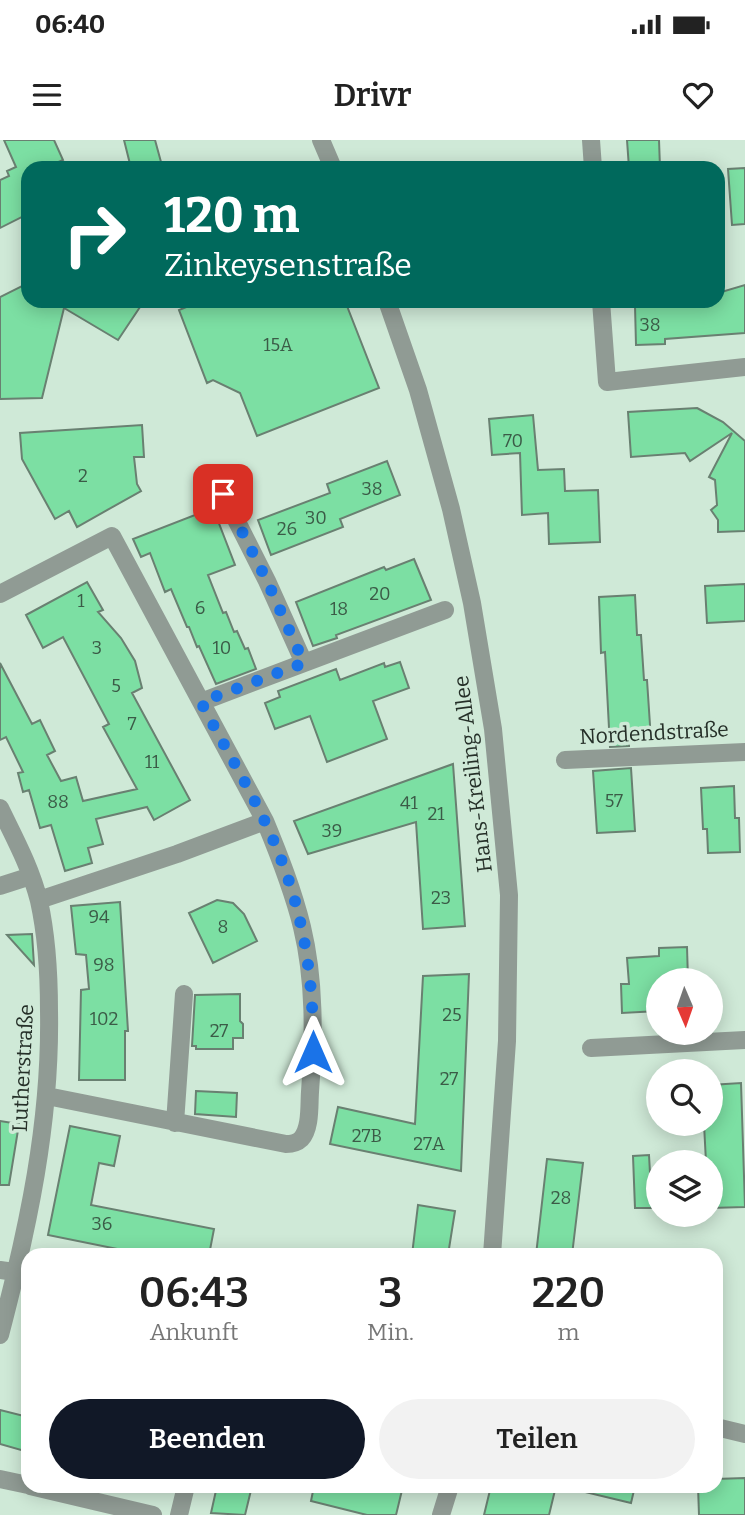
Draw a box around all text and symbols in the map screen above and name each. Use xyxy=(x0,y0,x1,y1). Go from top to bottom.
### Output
text: 06:40 xyxy=(35,9,105,40)
icon: menu xyxy=(28,76,66,114)
text: Drivr xyxy=(333,76,412,114)
icon: heart xyxy=(679,76,717,114)
text: 120 m xyxy=(164,186,299,245)
icon: right xyxy=(49,189,140,280)
text: Zinkeysenstraße xyxy=(164,246,412,284)
house number: 38 xyxy=(639,314,661,336)
house number: 15A xyxy=(263,334,293,356)
house number: 70 xyxy=(503,430,523,452)
pin xyxy=(193,464,253,524)
house number: 2 xyxy=(78,465,88,487)
icon: arrive xyxy=(204,475,242,513)
house number: 38 xyxy=(361,478,383,500)
house number: 30 xyxy=(305,507,327,529)
house number: 26 xyxy=(277,518,297,540)
house number: 20 xyxy=(369,583,391,605)
house number: 1 xyxy=(77,590,85,612)
house number: 6 xyxy=(195,597,205,619)
house number: 18 xyxy=(330,598,348,620)
house number: 3 xyxy=(92,637,102,659)
house number: 10 xyxy=(213,637,231,659)
street label: Hans-Kreiling-Allee xyxy=(448,674,498,874)
house number: 5 xyxy=(111,675,121,697)
house number: 7 xyxy=(127,713,137,735)
street label: Nordendstraße xyxy=(579,716,729,750)
house number: 11 xyxy=(145,751,160,773)
house number: 57 xyxy=(605,790,623,812)
house number: 88 xyxy=(47,791,69,813)
house number: 41 xyxy=(400,792,419,814)
house number: 21 xyxy=(427,803,445,825)
house number: 39 xyxy=(322,820,342,842)
house number: 23 xyxy=(431,887,451,909)
house number: 94 xyxy=(88,906,110,928)
house number: 8 xyxy=(218,916,228,938)
house number: 98 xyxy=(93,954,115,976)
north arrow xyxy=(646,968,723,1045)
map controls xyxy=(646,968,723,1227)
street label: Lutherstraße xyxy=(7,1003,39,1133)
house number: 25 xyxy=(442,1004,462,1026)
house number: 102 xyxy=(90,1008,118,1030)
position arrow xyxy=(276,1015,350,1089)
house number: 27 xyxy=(210,1020,228,1042)
button: search xyxy=(646,1059,723,1136)
house number: 27 xyxy=(440,1068,458,1090)
house number: 27B xyxy=(352,1125,382,1147)
house number: 27A xyxy=(413,1133,445,1155)
button: layers xyxy=(646,1150,723,1227)
house number: 28 xyxy=(551,1187,571,1209)
house number: 36 xyxy=(92,1213,112,1235)
text: 06:43 xyxy=(139,1268,249,1318)
text: 3 xyxy=(378,1268,402,1318)
text: 220 xyxy=(532,1268,605,1318)
text: Ankunft xyxy=(150,1318,238,1346)
text: Min. xyxy=(367,1318,414,1346)
text: m xyxy=(557,1318,579,1346)
button: Beenden xyxy=(49,1399,365,1479)
button: Teilen xyxy=(379,1399,695,1479)

